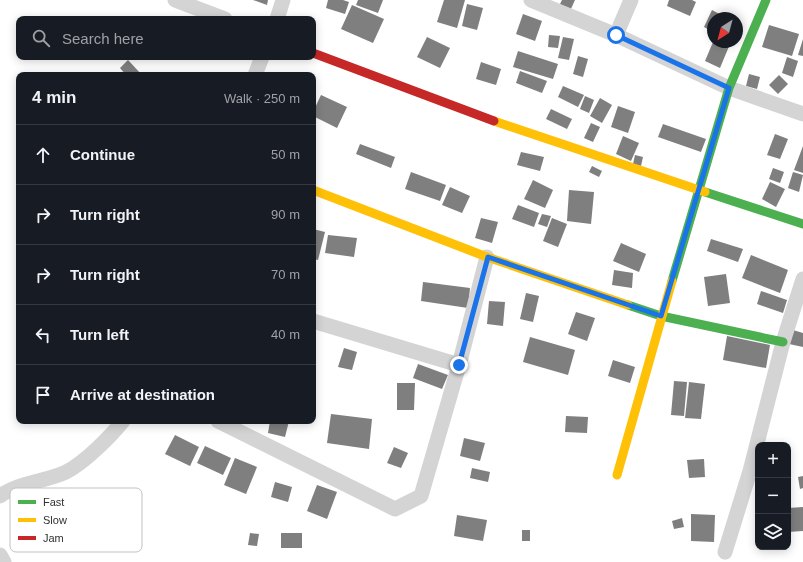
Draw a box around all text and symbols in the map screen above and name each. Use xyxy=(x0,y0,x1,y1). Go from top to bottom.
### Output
north arrow xyxy=(707,12,743,48)
search box xyxy=(16,16,316,60)
route start xyxy=(607,26,625,44)
icon: search xyxy=(30,27,52,49)
text: Search here xyxy=(62,30,144,47)
text: 4 min xyxy=(32,88,76,107)
text: Walk · 250 m xyxy=(224,91,300,106)
icon: ahead xyxy=(32,144,54,166)
text: Continue xyxy=(70,146,135,163)
text: 50 m xyxy=(271,147,300,162)
icon: right xyxy=(32,204,54,226)
text: Turn right xyxy=(70,206,140,223)
text: 90 m xyxy=(271,207,300,222)
icon: right xyxy=(32,264,54,286)
text: Turn right xyxy=(70,266,140,283)
text: 70 m xyxy=(271,267,300,282)
icon: left xyxy=(32,324,54,346)
text: Turn left xyxy=(70,326,129,343)
text: 40 m xyxy=(271,327,300,342)
route end xyxy=(450,356,468,374)
icon: arrive xyxy=(32,384,54,406)
text: Arrive at destination xyxy=(70,386,215,403)
map controls xyxy=(755,442,791,550)
button: + xyxy=(755,442,791,478)
button: − xyxy=(755,478,791,514)
legend xyxy=(10,488,142,552)
text: Fast xyxy=(43,496,64,508)
text: Slow xyxy=(43,514,67,526)
button: layers xyxy=(755,514,791,550)
text: Jam xyxy=(43,532,64,544)

